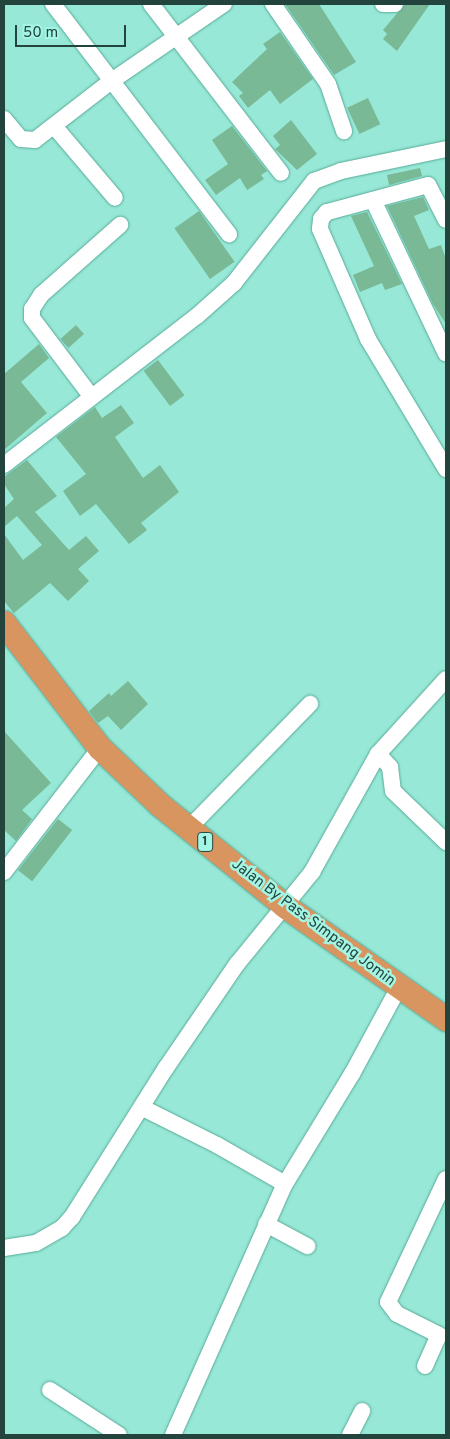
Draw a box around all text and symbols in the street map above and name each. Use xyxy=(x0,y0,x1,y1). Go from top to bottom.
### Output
scale bar xyxy=(18,15,129,47)
text: 50 m xyxy=(23,24,58,43)
road number: 1 xyxy=(196,830,214,854)
street label: Jalan By Pass Simpang Jomin xyxy=(228,856,398,990)

